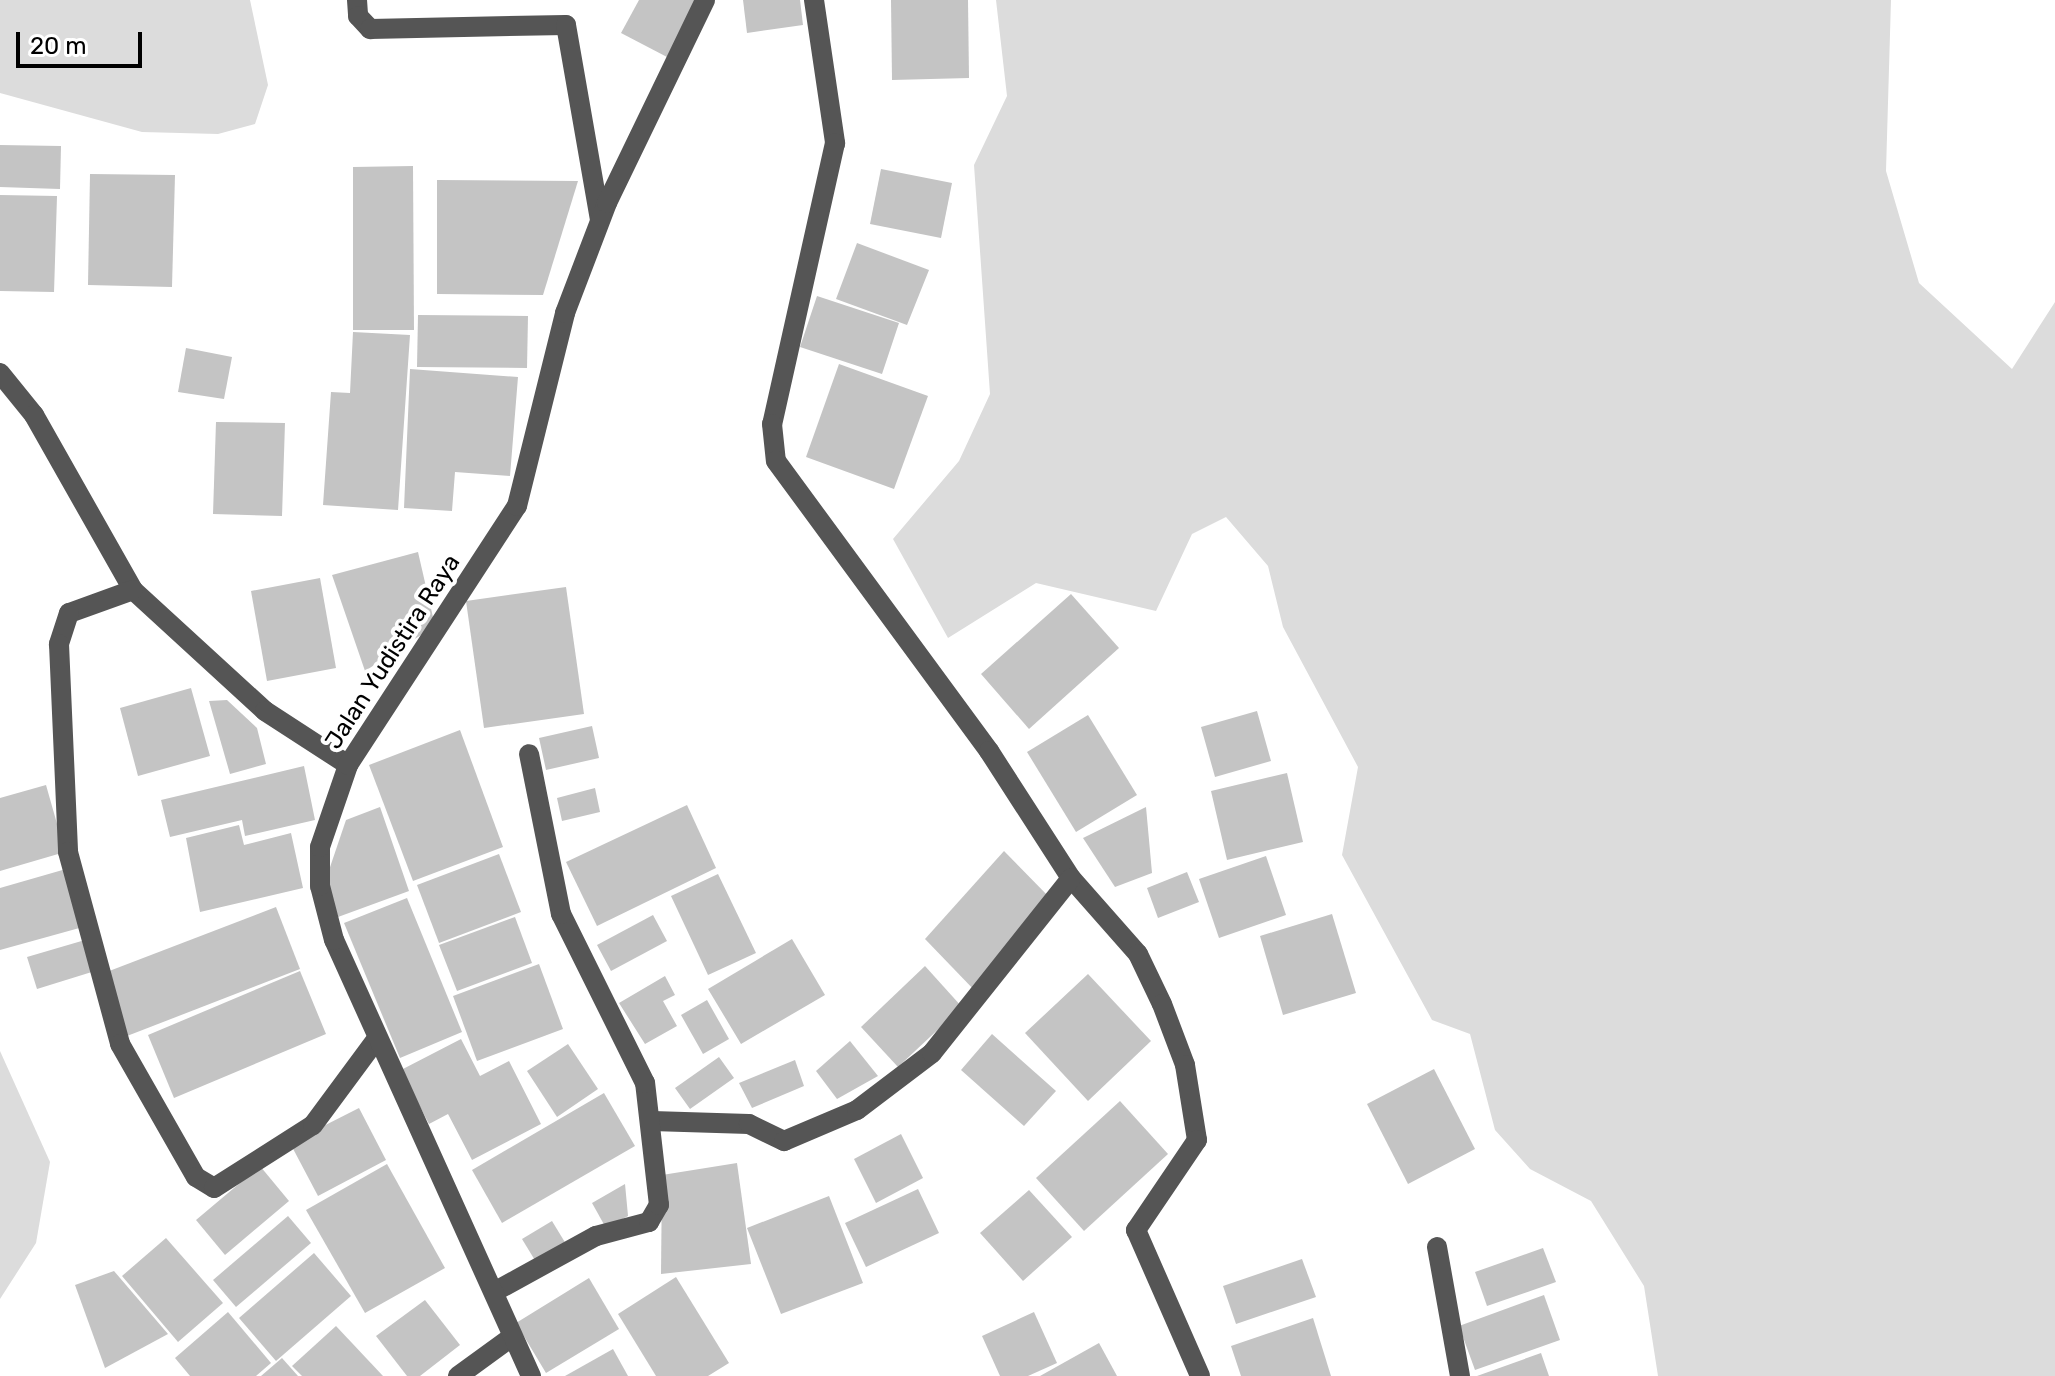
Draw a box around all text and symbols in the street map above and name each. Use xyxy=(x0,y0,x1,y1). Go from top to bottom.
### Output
scale bar xyxy=(20,16,146,66)
text: 20 m xyxy=(30,32,87,60)
street label: Jalan Yudistira Raya xyxy=(319,549,467,755)

